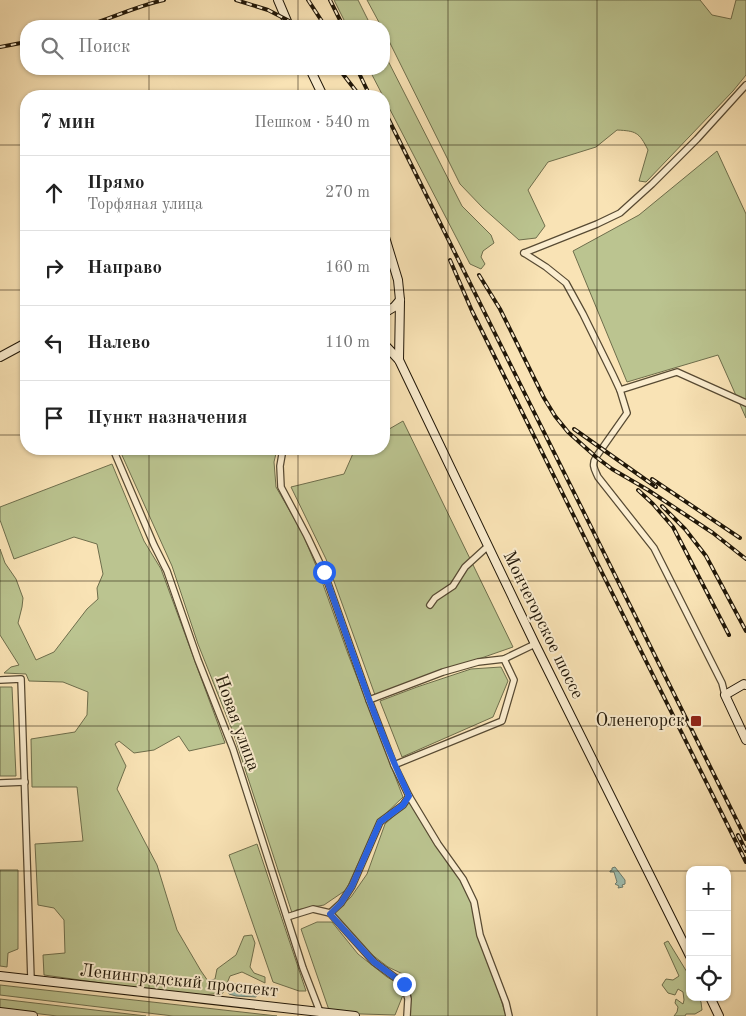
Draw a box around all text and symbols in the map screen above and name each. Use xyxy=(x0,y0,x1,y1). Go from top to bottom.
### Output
search box xyxy=(20,20,390,75)
icon: search xyxy=(38,34,66,62)
text: Поиск xyxy=(78,38,130,57)
text: 7 мин xyxy=(40,112,95,133)
text: Пешком · 540 m xyxy=(254,115,370,131)
text: Прямо xyxy=(87,174,145,193)
icon: ahead xyxy=(40,179,68,207)
text: 270 m xyxy=(325,185,370,201)
text: Торфяная улица xyxy=(87,197,203,213)
icon: right xyxy=(40,254,68,282)
text: Направо xyxy=(87,259,162,278)
text: 160 m xyxy=(325,260,370,276)
icon: left xyxy=(40,329,68,357)
text: Налево xyxy=(87,334,150,353)
text: 110 m xyxy=(325,335,370,351)
icon: arrive xyxy=(40,404,68,432)
text: Пункт назначения xyxy=(87,409,247,428)
street label: Мончегорское шоссе xyxy=(499,548,587,702)
route start xyxy=(313,561,336,584)
street label: Новая улица xyxy=(211,672,263,774)
place label: Оленегорск xyxy=(596,712,685,730)
marker: Оленегорск xyxy=(689,714,703,728)
map controls xyxy=(686,866,731,1001)
button: + xyxy=(686,866,731,911)
button: − xyxy=(686,911,731,956)
button: locate xyxy=(686,956,731,1001)
street label: Ленинградский проспект xyxy=(79,962,279,1000)
route end xyxy=(393,973,416,996)

